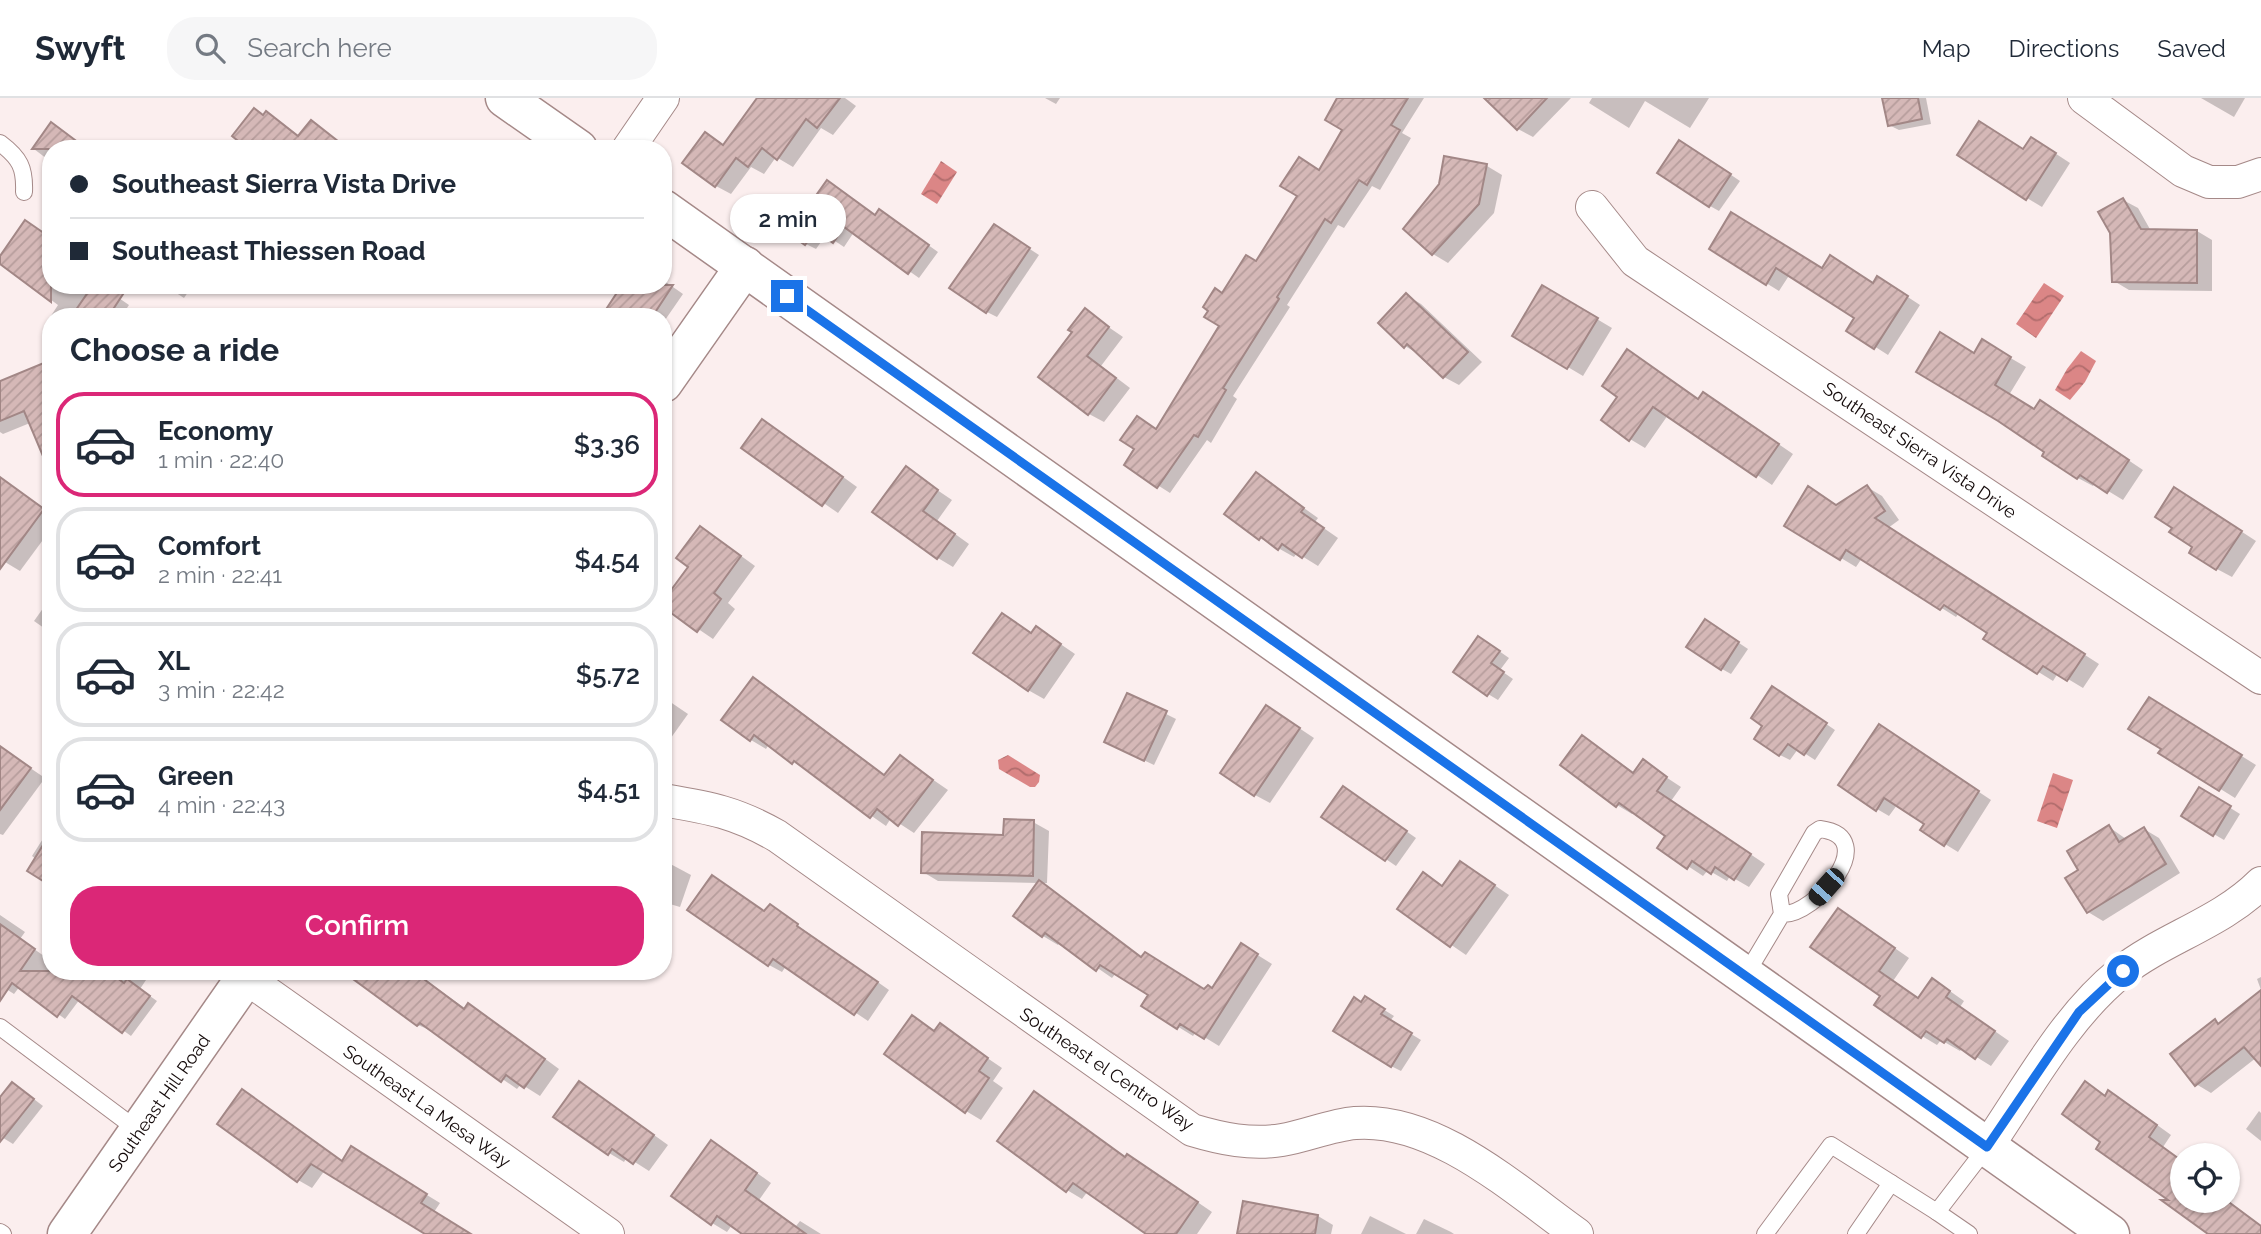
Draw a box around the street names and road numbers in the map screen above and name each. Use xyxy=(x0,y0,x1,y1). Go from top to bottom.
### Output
street label: Southeast Sierra Vista Drive xyxy=(1819,377,2021,523)
street label: Southeast el Centro Way xyxy=(1016,1003,1198,1135)
street label: Southeast Hill Road xyxy=(104,1030,214,1176)
street label: Southeast La Mesa Way xyxy=(339,1040,515,1172)

